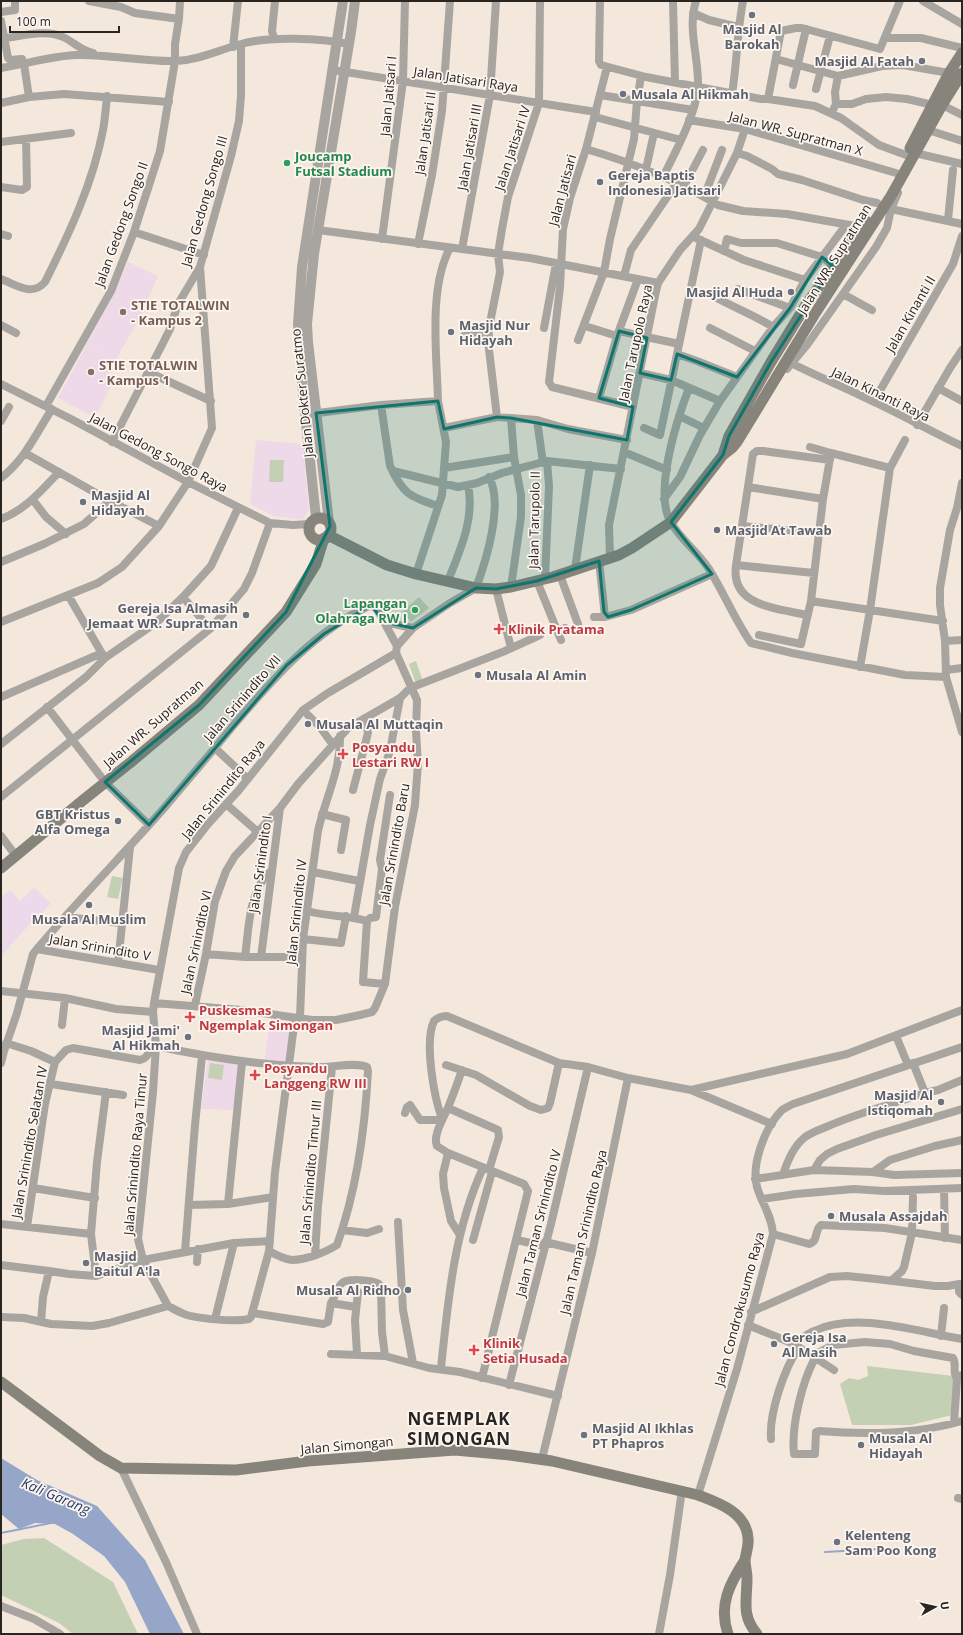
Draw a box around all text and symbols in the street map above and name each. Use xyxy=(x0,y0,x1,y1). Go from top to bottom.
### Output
scale bar xyxy=(10,8,119,34)
marker: Masjid Al Barokah xyxy=(747,10,757,20)
text: 100 m xyxy=(16,13,51,30)
place label: Masjid Al Barokah xyxy=(722,20,782,53)
place label: Masjid Al Fatah xyxy=(815,52,914,70)
street label: Jalan Jatisari I xyxy=(375,55,400,139)
marker: Masjid Al Fatah xyxy=(917,56,927,66)
street label: Jalan Jatisari Raya xyxy=(410,62,520,96)
place label: Musala Al Hikmah xyxy=(631,85,749,103)
marker: Musala Al Hikmah xyxy=(618,89,628,99)
street label: Jalan Jatisari II xyxy=(410,90,440,178)
street label: Jalan Jatisari III xyxy=(452,102,485,194)
street label: Jalan Jatisari IV xyxy=(489,103,534,195)
street label: Jalan WR. Supratman X xyxy=(725,106,865,160)
street label: Jalan Gedong Songo III xyxy=(176,133,231,271)
place label: Joucamp Futsal Stadium xyxy=(294,147,392,180)
street label: Jalan Jatisari xyxy=(543,152,580,230)
marker: Joucamp Futsal Stadium xyxy=(282,158,292,168)
street label: Jalan Gedong Songo II xyxy=(89,159,152,291)
place label: Gereja Baptis Indonesia Jatisari xyxy=(608,166,721,199)
marker: Gereja Baptis Indonesia Jatisari xyxy=(595,177,605,187)
street label: Jalan WR. Supratman xyxy=(792,200,875,319)
street label: Jalan Kinanti II xyxy=(880,272,939,357)
street label: Jalan Tarupolo Raya xyxy=(613,283,656,405)
place label: Masjid Al Huda xyxy=(686,283,783,301)
marker: Masjid Al Huda xyxy=(786,287,796,297)
place label: STIE TOTALWIN - Kampus 2 xyxy=(131,296,230,329)
marker: STIE TOTALWIN - Kampus 2 xyxy=(118,307,128,317)
place label: Masjid Nur Hidayah xyxy=(459,316,530,349)
marker: Masjid Nur Hidayah xyxy=(446,327,456,337)
street label: Jalan Dokter Suratmo xyxy=(286,328,318,460)
place label: STIE TOTALWIN - Kampus 1 xyxy=(99,356,198,389)
street label: Jalan Kinanti Raya xyxy=(827,362,933,426)
marker: STIE TOTALWIN - Kampus 1 xyxy=(86,367,96,377)
street label: Jalan Gedong Songo Raya xyxy=(85,407,231,496)
street label: Jalan Tarupolo II xyxy=(524,471,544,571)
place label: Masjid Al Hidayah xyxy=(91,486,150,519)
marker: Masjid Al Hidayah xyxy=(78,497,88,507)
place label: Masjid At Tawab xyxy=(725,521,832,539)
marker: Masjid At Tawab xyxy=(712,525,722,535)
place label: Lapangan Olahraga RW I xyxy=(315,594,407,627)
place label: Gereja Isa Almasih Jemaat WR. Supratman xyxy=(87,599,238,632)
marker: Lapangan Olahraga RW I xyxy=(410,605,420,615)
marker: Gereja Isa Almasih Jemaat WR. Supratman xyxy=(241,610,251,620)
place label: Klinik Pratama xyxy=(508,620,605,638)
marker: Klinik Pratama xyxy=(493,623,505,635)
street label: Jalan Srinindito VII xyxy=(198,651,285,747)
place label: Musala Al Amin xyxy=(486,666,587,684)
marker: Musala Al Amin xyxy=(473,670,483,680)
street label: Jalan WR. Supratman xyxy=(98,675,207,773)
place label: Musala Al Muttaqin xyxy=(316,715,443,733)
marker: Musala Al Muttaqin xyxy=(303,719,313,729)
street label: Jalan Srinindito Raya xyxy=(176,735,269,844)
place label: Posyandu Lestari RW I xyxy=(352,738,429,771)
marker: Posyandu Lestari RW I xyxy=(337,748,349,760)
street label: Jalan Srinindito Baru xyxy=(374,782,414,908)
place label: GBT Kristus Alfa Omega xyxy=(35,805,110,838)
street label: Jalan Srinindito I xyxy=(244,814,276,916)
marker: GBT Kristus Alfa Omega xyxy=(113,816,123,826)
street label: Jalan Srinindito IV xyxy=(281,858,311,968)
street label: Jalan Srinindito VI xyxy=(176,888,216,998)
marker: Musala Al Muslim xyxy=(84,900,94,910)
place label: Musala Al Muslim xyxy=(32,910,146,928)
street label: Jalan Srinindito V xyxy=(46,929,152,965)
place label: Puskesmas Ngemplak Simongan xyxy=(199,1001,333,1034)
marker: Puskesmas Ngemplak Simongan xyxy=(184,1011,196,1023)
place label: Masjid Jami' Al Hikmah xyxy=(102,1021,180,1054)
marker: Masjid Jami' Al Hikmah xyxy=(183,1032,193,1042)
place label: Posyandu Langgeng RW III xyxy=(264,1059,367,1092)
street label: Jalan Srinindito Selatan IV xyxy=(6,1064,51,1221)
marker: Posyandu Langgeng RW III xyxy=(249,1069,261,1081)
street label: Jalan Srinindito Raya Timur xyxy=(119,1071,151,1238)
place label: Masjid Al Istiqomah xyxy=(867,1086,933,1119)
marker: Masjid Al Istiqomah xyxy=(936,1097,946,1107)
street label: Jalan Srinindito Timur III xyxy=(295,1099,325,1247)
street label: Jalan Taman Srinindito IV xyxy=(511,1147,565,1300)
street label: Jalan Taman Srinindito Raya xyxy=(555,1148,611,1318)
place label: Musala Assajdah xyxy=(839,1207,948,1225)
marker: Musala Assajdah xyxy=(826,1211,836,1221)
street label: Jalan Condrokusumo Raya xyxy=(709,1230,768,1390)
place label: Masjid Baitul A'la xyxy=(94,1247,160,1280)
marker: Masjid Baitul A'la xyxy=(81,1258,91,1268)
place label: Musala Al Ridho xyxy=(296,1281,400,1299)
marker: Musala Al Ridho xyxy=(403,1285,413,1295)
place label: Gereja Isa Al Masih xyxy=(782,1328,847,1361)
place label: Klinik Setia Husada xyxy=(483,1334,568,1367)
marker: Gereja Isa Al Masih xyxy=(769,1339,779,1349)
marker: Klinik Setia Husada xyxy=(468,1344,480,1356)
district label: NGEMPLAK SIMONGAN xyxy=(407,1407,511,1450)
place label: Masjid Al Ikhlas PT Phapros xyxy=(592,1419,694,1452)
place label: Musala Al Hidayah xyxy=(869,1429,932,1462)
marker: Masjid Al Ikhlas PT Phapros xyxy=(579,1430,589,1440)
street label: Jalan Simongan xyxy=(298,1432,394,1458)
marker: Musala Al Hidayah xyxy=(856,1440,866,1450)
water label: Kali Garang xyxy=(19,1473,94,1519)
place label: Kelenteng Sam Poo Kong xyxy=(845,1526,937,1559)
marker: Kelenteng Sam Poo Kong xyxy=(832,1537,842,1547)
north arrow xyxy=(915,1587,955,1627)
text: U xyxy=(937,1600,953,1611)

